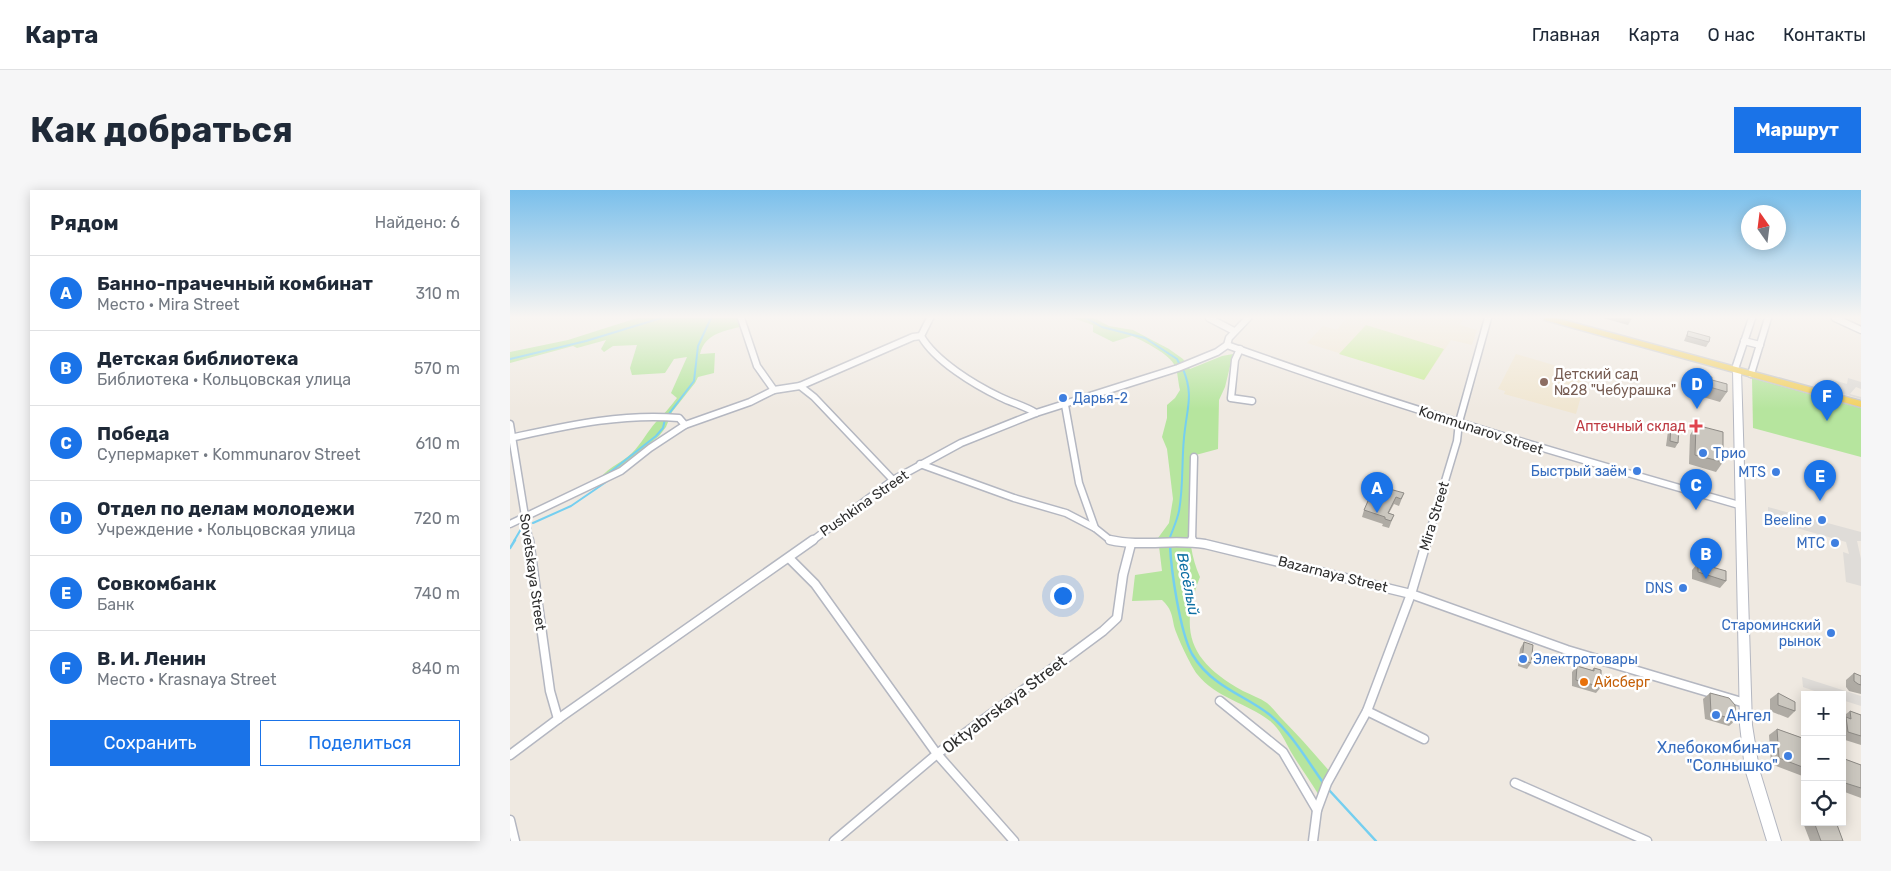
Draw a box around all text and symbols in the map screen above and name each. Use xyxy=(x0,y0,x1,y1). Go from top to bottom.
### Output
text: Карта xyxy=(25,21,98,49)
text: Главная xyxy=(1532,24,1600,46)
text: Карта xyxy=(1628,24,1680,46)
text: О нас xyxy=(1708,24,1755,46)
text: Контакты xyxy=(1783,24,1866,46)
button: Маршрут xyxy=(1734,107,1861,153)
text: Как добраться xyxy=(30,109,293,151)
north arrow xyxy=(1741,205,1786,250)
text: Рядом xyxy=(50,210,119,235)
text: Найдено: 6 xyxy=(375,213,460,232)
text: Банно-прачечный комбинат xyxy=(97,272,373,295)
text: A xyxy=(60,284,72,303)
text: 310 m xyxy=(416,284,460,303)
text: Место · Mira Street xyxy=(97,295,240,314)
text: Детская библиотека xyxy=(97,347,299,370)
text: B xyxy=(60,359,72,378)
text: 570 m xyxy=(414,359,460,378)
place label: Детский сад №28 "Чебурашка" xyxy=(1554,366,1676,399)
pin: D xyxy=(1681,368,1713,409)
text: Библиотека · Кольцовская улица xyxy=(97,370,351,389)
marker: Детский сад №28 "Чебурашка" xyxy=(1538,376,1550,388)
pin: F xyxy=(1811,380,1843,421)
place label: Дарья-2 xyxy=(1073,390,1128,407)
marker: Дарья-2 xyxy=(1057,392,1069,404)
street label: Kommunarov Street xyxy=(1416,402,1546,459)
place label: Аптечный склад xyxy=(1576,418,1686,435)
marker: Аптечный склад xyxy=(1690,420,1702,432)
text: Победа xyxy=(97,422,169,445)
text: C xyxy=(60,434,72,453)
text: 610 m xyxy=(416,434,460,453)
text: Супермаркет · Kommunarov Street xyxy=(97,445,361,464)
place label: Трио xyxy=(1713,445,1746,462)
marker: Трио xyxy=(1697,447,1709,459)
pin: E xyxy=(1804,460,1836,501)
place label: Быстрый заём xyxy=(1531,463,1627,480)
place label: MTS xyxy=(1738,464,1766,481)
marker: Быстрый заём xyxy=(1631,465,1643,477)
street label: Pushkina Street xyxy=(817,466,912,540)
marker: MTS xyxy=(1770,466,1782,478)
pin: C xyxy=(1680,469,1712,510)
pin: A xyxy=(1361,472,1393,513)
street label: Mira Street xyxy=(1416,479,1453,553)
text: Отдел по делам молодежи xyxy=(97,497,355,520)
text: D xyxy=(60,509,72,528)
text: 720 m xyxy=(414,509,460,528)
street label: Sovetskaya Street xyxy=(516,512,549,632)
place label: Beeline xyxy=(1764,512,1812,529)
marker: Beeline xyxy=(1816,514,1828,526)
text: Учреждение · Кольцовская улица xyxy=(97,520,356,539)
place label: МТС xyxy=(1796,535,1825,552)
marker: МТС xyxy=(1829,537,1841,549)
pin: B xyxy=(1690,538,1722,579)
water label: Весёлый xyxy=(1173,551,1203,617)
street label: Bazarnaya Street xyxy=(1276,553,1390,596)
text: Совкомбанк xyxy=(97,572,216,595)
place label: DNS xyxy=(1645,580,1673,597)
marker: DNS xyxy=(1677,582,1689,594)
your location xyxy=(1050,583,1076,609)
text: E xyxy=(61,584,71,603)
text: 740 m xyxy=(414,584,460,603)
text: Банк xyxy=(97,595,134,614)
place label: Староминский рынок xyxy=(1722,617,1821,650)
marker: Староминский рынок xyxy=(1825,627,1837,639)
text: В. И. Ленин xyxy=(97,647,206,670)
street label: Oktyabrskaya Street xyxy=(938,651,1070,757)
place label: Электротовары xyxy=(1533,651,1638,668)
marker: Электротовары xyxy=(1517,653,1529,665)
text: F xyxy=(61,659,71,678)
text: 840 m xyxy=(412,659,460,678)
text: Место · Krasnaya Street xyxy=(97,670,276,689)
place label: Айсберг xyxy=(1594,674,1650,691)
marker: Айсберг xyxy=(1578,676,1590,688)
map controls xyxy=(1801,691,1846,826)
button: + xyxy=(1801,691,1846,736)
place label: Ангел xyxy=(1726,706,1771,725)
marker: Ангел xyxy=(1710,709,1722,721)
button: Сохранить xyxy=(50,720,250,766)
button: Поделиться xyxy=(260,720,460,766)
button: − xyxy=(1801,736,1846,781)
place label: Хлебокомбинат "Солнышко" xyxy=(1657,738,1778,775)
marker: Хлебокомбинат "Солнышко" xyxy=(1782,750,1794,762)
button: locate xyxy=(1801,781,1846,826)

